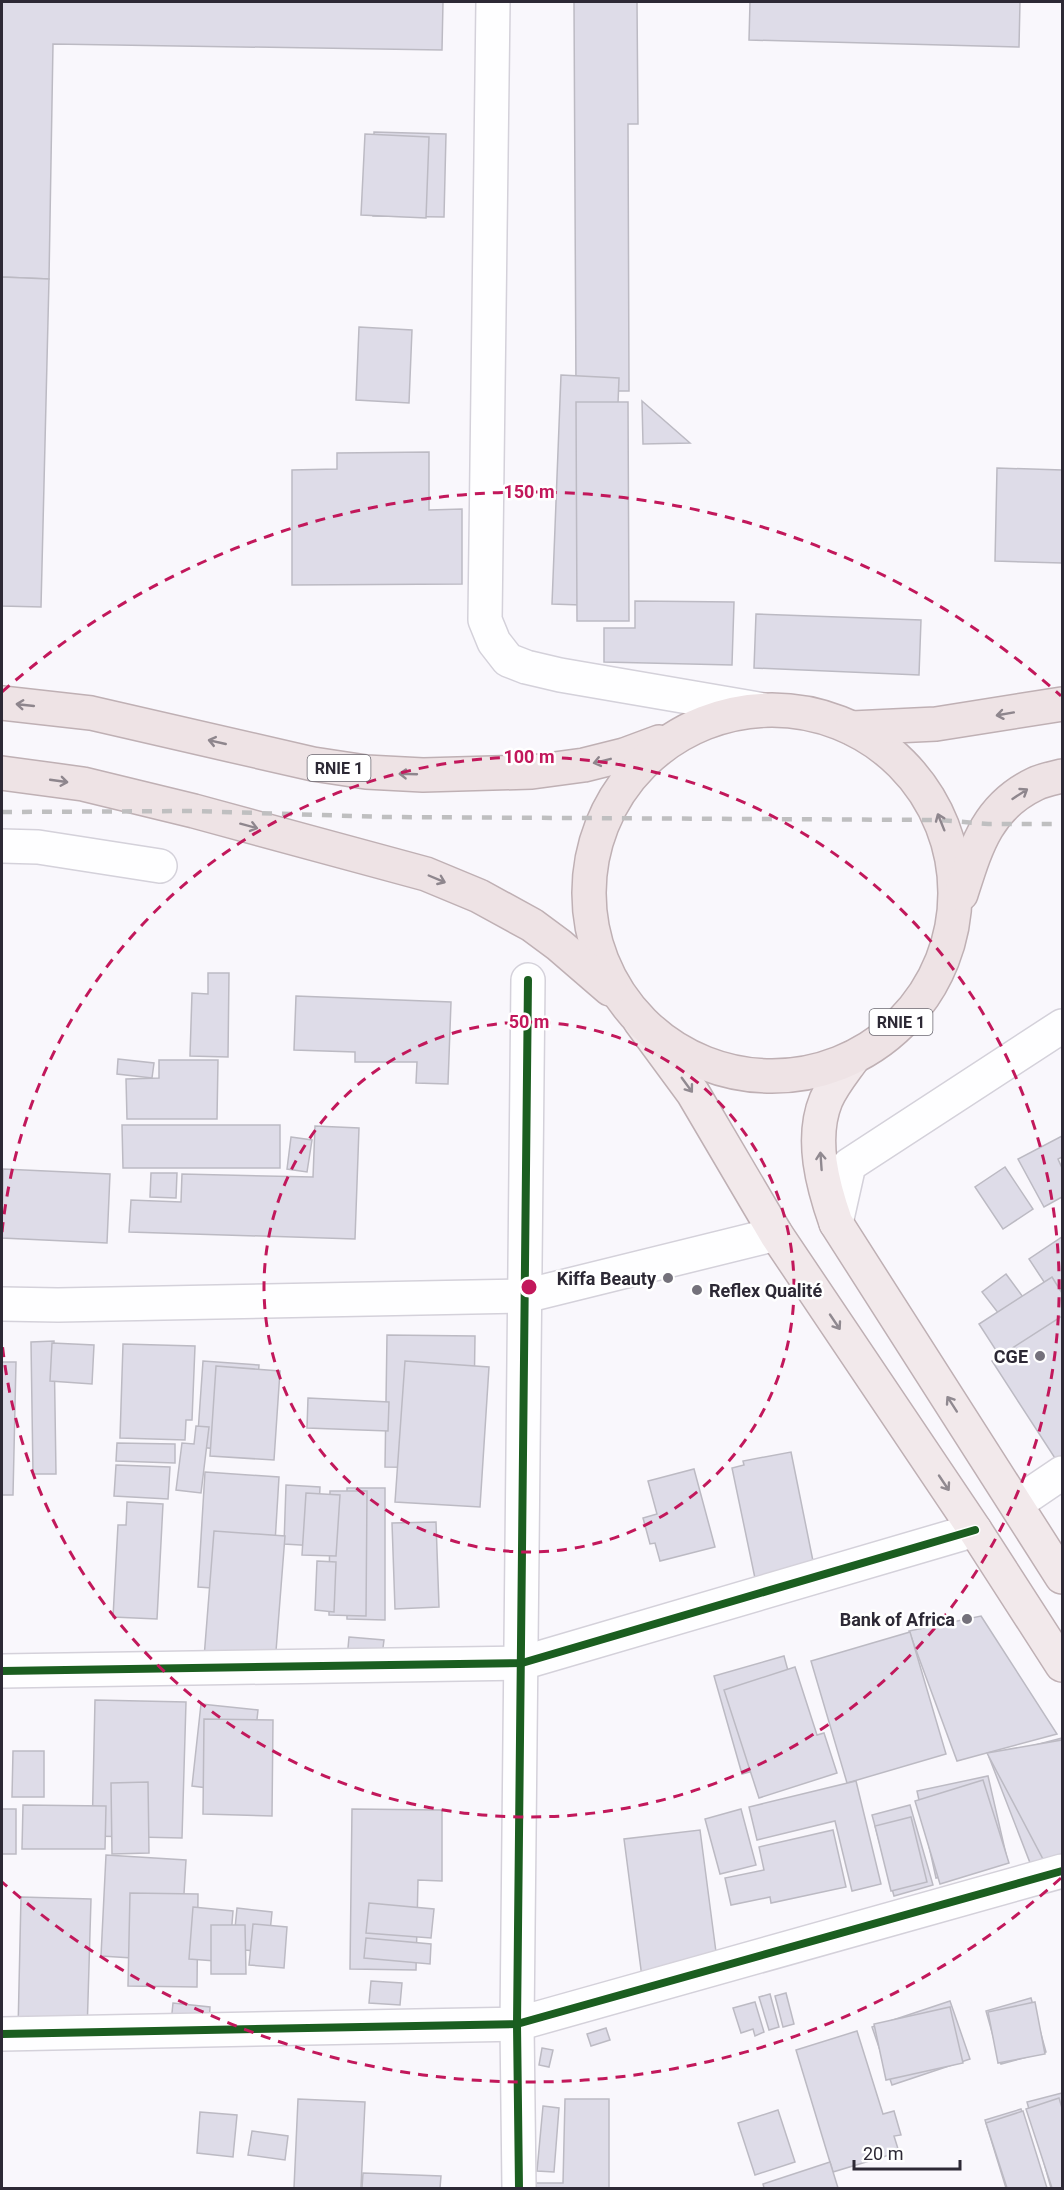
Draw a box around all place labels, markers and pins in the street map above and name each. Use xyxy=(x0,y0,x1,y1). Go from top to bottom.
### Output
place label: Kiffa Beauty xyxy=(557,1268,657,1289)
marker: Kiffa Beauty xyxy=(661,1271,675,1285)
centre of rings xyxy=(519,1277,539,1297)
place label: Reflex Qualité xyxy=(709,1280,822,1301)
marker: Reflex Qualité xyxy=(690,1283,704,1297)
place label: CGE xyxy=(994,1346,1028,1367)
marker: CGE xyxy=(1033,1349,1047,1363)
place label: Bank of Africa xyxy=(840,1609,955,1630)
marker: Bank of Africa xyxy=(960,1612,974,1626)

